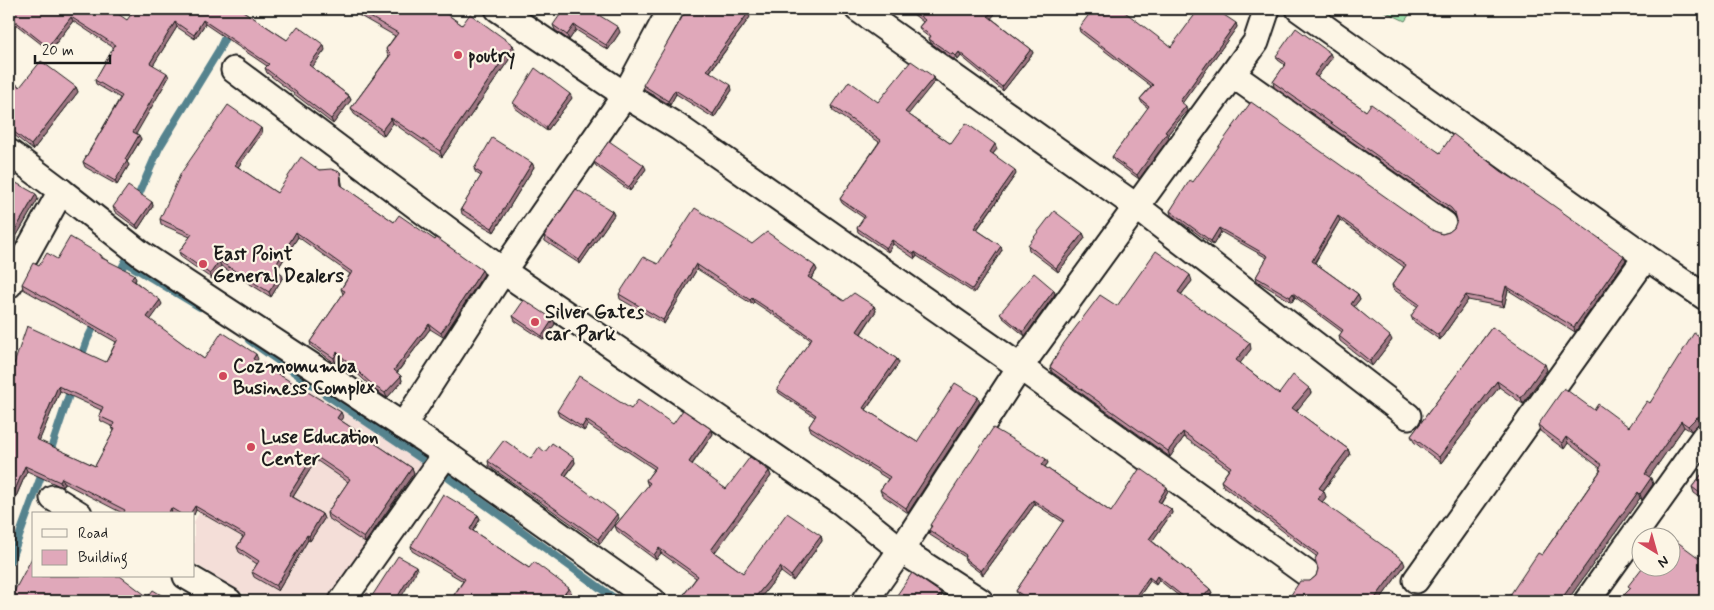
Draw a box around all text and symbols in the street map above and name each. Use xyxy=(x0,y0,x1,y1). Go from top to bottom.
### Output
scale bar xyxy=(35,32,110,64)
text: 20 m xyxy=(42,41,74,61)
place label: poutry xyxy=(468,44,515,70)
marker: poutry xyxy=(452,49,464,61)
place label: East Point General Dealers xyxy=(213,242,344,289)
marker: East Point General Dealers xyxy=(197,258,209,270)
place label: Silver Gates car Park xyxy=(545,300,645,347)
marker: Silver Gates car Park xyxy=(529,316,541,328)
place label: Cozmomumba Business Complex xyxy=(233,354,375,401)
marker: Cozmomumba Business Complex xyxy=(217,370,229,382)
place label: Luse Education Center xyxy=(261,425,379,472)
marker: Luse Education Center xyxy=(245,441,257,453)
legend xyxy=(32,512,195,578)
text: Road xyxy=(78,524,108,544)
north arrow xyxy=(1632,528,1682,578)
text: Building xyxy=(78,548,128,569)
text: N xyxy=(1654,552,1672,572)

